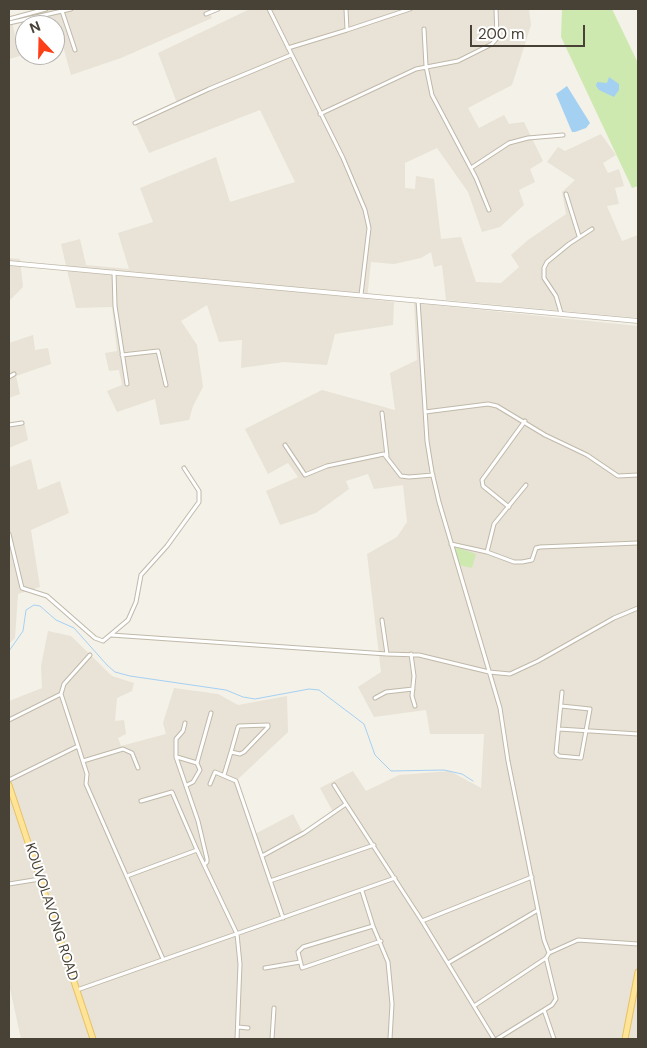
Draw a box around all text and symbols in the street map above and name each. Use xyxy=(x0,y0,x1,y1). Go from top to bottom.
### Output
north arrow xyxy=(15,15,65,65)
scale bar xyxy=(472,15,587,47)
text: N xyxy=(27,17,43,37)
text: 200 m xyxy=(478,24,524,44)
street label: KOUVOLAVONG ROAD xyxy=(21,841,81,983)

